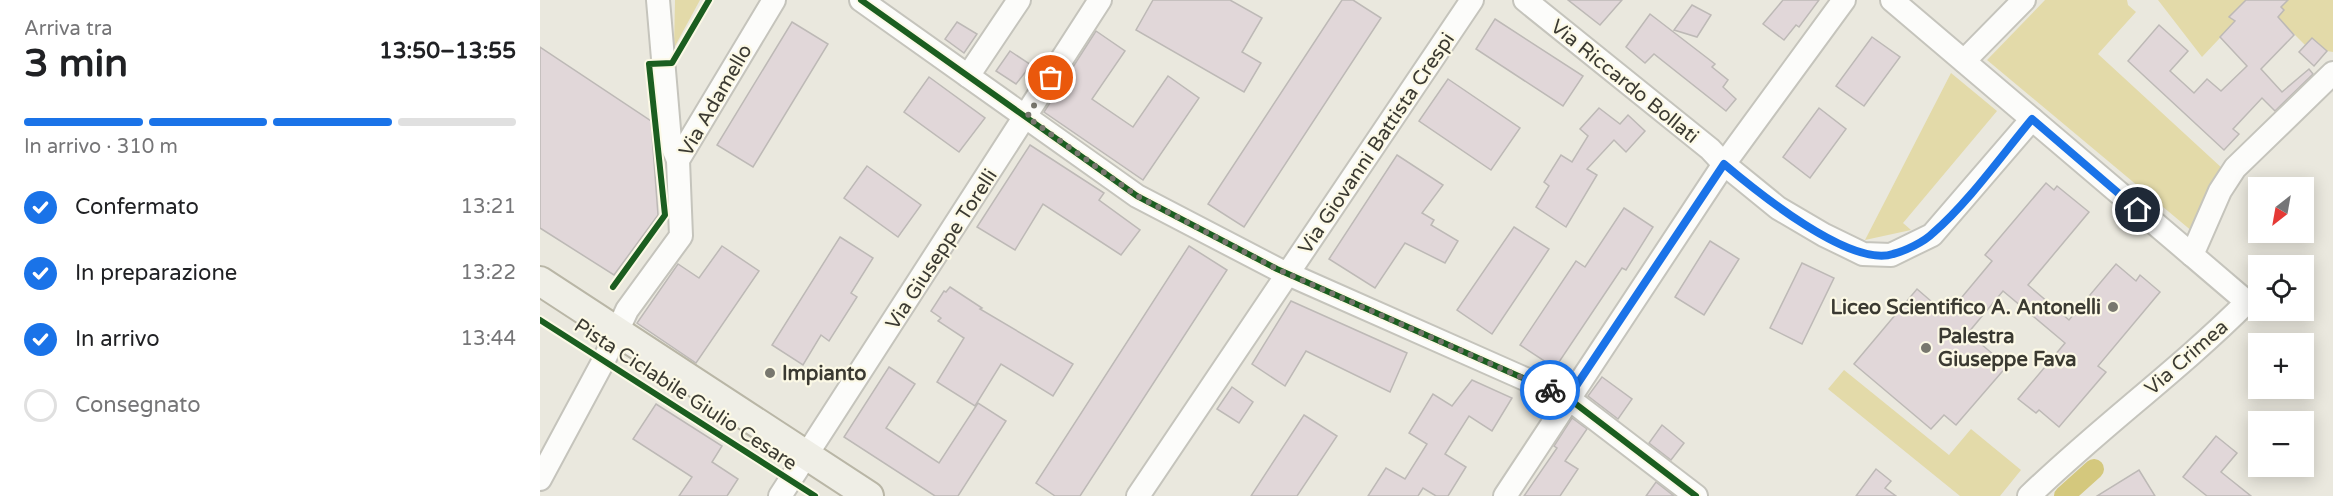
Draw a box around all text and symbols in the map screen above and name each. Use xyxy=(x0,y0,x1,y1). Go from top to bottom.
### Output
street label: Via Riccardo Bollati xyxy=(1545,15,1703,149)
text: Arriva tra xyxy=(24,17,113,41)
street label: Via Giovanni Battista Crespi xyxy=(1294,28,1460,259)
text: 13:50–13:55 xyxy=(379,38,516,64)
text: 3 min xyxy=(24,40,128,87)
street label: Via Adamello xyxy=(674,40,758,161)
pin xyxy=(1025,52,1076,103)
icon: bag xyxy=(1034,61,1067,94)
text: In arrivo · 310 m xyxy=(24,135,178,159)
street label: Via Giuseppe Torelli xyxy=(881,165,1003,334)
north arrow xyxy=(2248,177,2314,243)
map controls xyxy=(2248,177,2314,477)
pin xyxy=(2112,184,2163,235)
icon: check xyxy=(24,191,57,224)
icon: home xyxy=(2121,193,2154,226)
text: Confermato xyxy=(75,194,199,220)
text: 13:21 xyxy=(461,195,516,219)
button: locate xyxy=(2248,255,2314,321)
icon: check xyxy=(24,257,57,290)
text: In preparazione xyxy=(75,260,237,286)
text: 13:22 xyxy=(461,261,516,285)
place label: Liceo Scientifico A. Antonelli xyxy=(1831,296,2101,320)
marker: Liceo Scientifico A. Antonelli xyxy=(2106,300,2120,314)
street label: Pista Ciclabile Giulio Cesare xyxy=(570,314,801,476)
street label: Via Crimea xyxy=(2140,315,2233,400)
icon: check xyxy=(24,323,57,356)
place label: Palestra Giuseppe Fava xyxy=(1938,325,2076,372)
text: In arrivo xyxy=(75,326,160,352)
text: 13:44 xyxy=(461,327,516,351)
button: + xyxy=(2248,333,2314,399)
marker: Palestra Giuseppe Fava xyxy=(1919,341,1933,355)
courier xyxy=(1520,360,1580,420)
place label: Impianto xyxy=(782,362,866,386)
marker: Impianto xyxy=(763,366,777,380)
icon: bike xyxy=(1534,374,1567,407)
text: Consegnato xyxy=(75,392,201,418)
button: − xyxy=(2248,411,2314,477)

